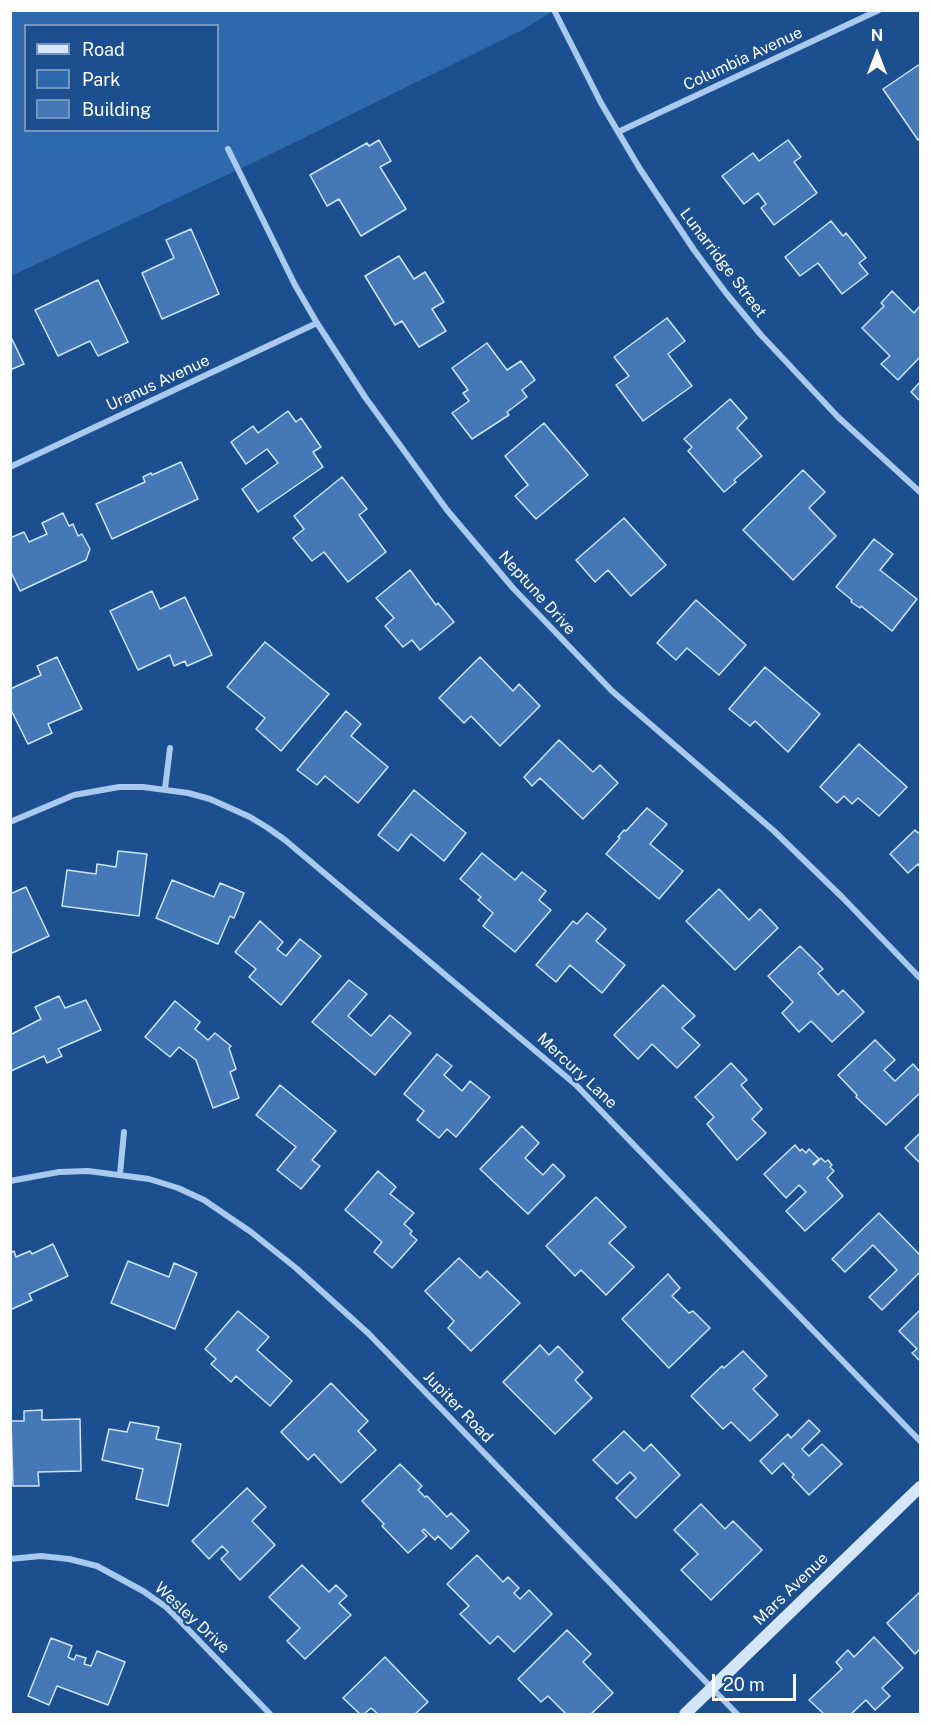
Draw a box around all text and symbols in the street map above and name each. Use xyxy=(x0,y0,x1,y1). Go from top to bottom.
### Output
street label: Columbia Avenue xyxy=(680,23,806,95)
legend xyxy=(24,24,219,132)
north arrow xyxy=(847,24,907,84)
text: N xyxy=(871,26,883,45)
text: Road xyxy=(82,39,125,60)
text: Park xyxy=(82,69,120,90)
text: Building xyxy=(82,99,151,120)
street label: Lunarridge Street xyxy=(676,204,770,322)
street label: Uranus Avenue xyxy=(103,351,213,415)
street label: Neptune Drive xyxy=(494,547,580,639)
street label: Mercury Lane xyxy=(533,1029,621,1113)
street label: Jupiter Road xyxy=(419,1367,497,1447)
street label: Mars Avenue xyxy=(750,1549,832,1629)
street label: Wesley Drive xyxy=(150,1578,234,1658)
scale bar xyxy=(715,1662,799,1700)
text: 20 m xyxy=(723,1674,765,1695)

